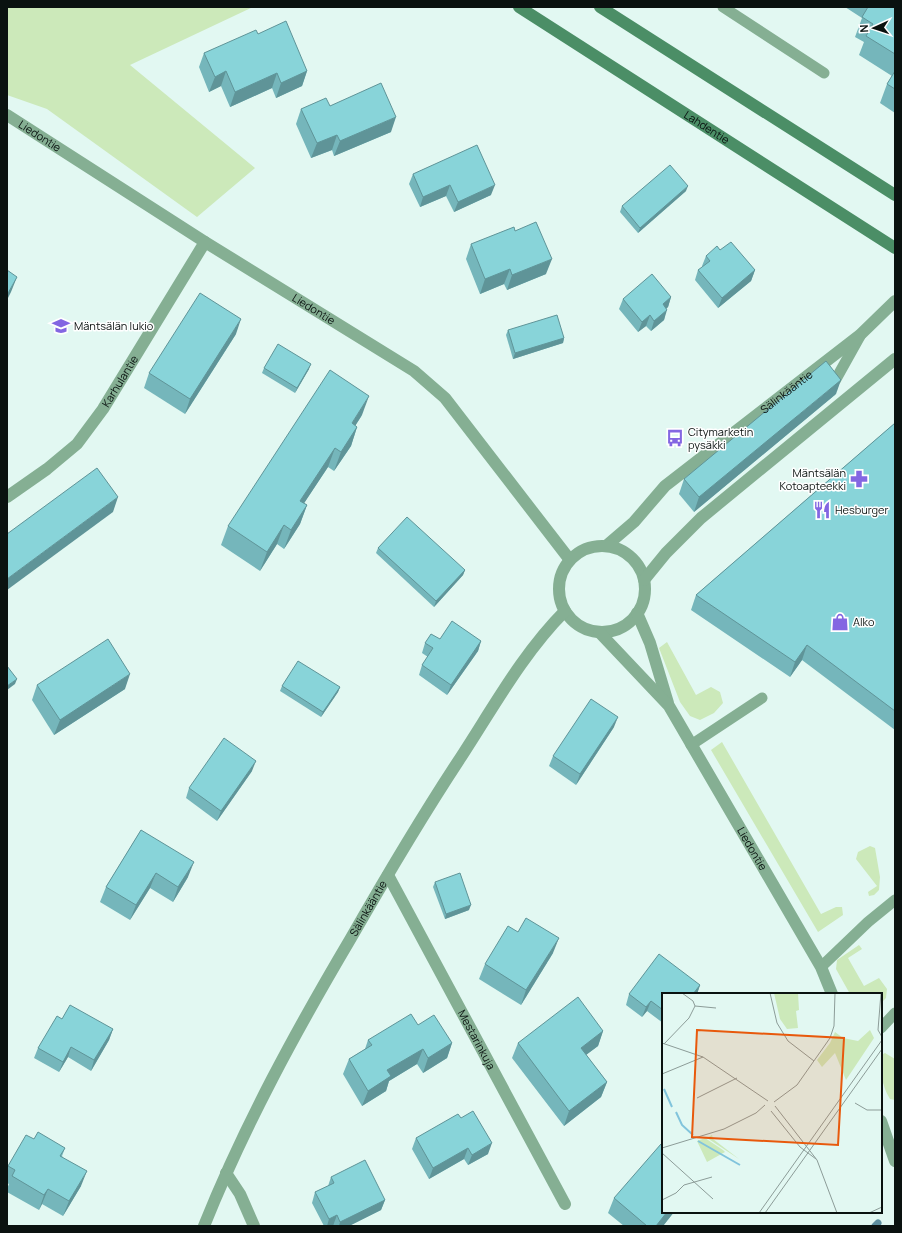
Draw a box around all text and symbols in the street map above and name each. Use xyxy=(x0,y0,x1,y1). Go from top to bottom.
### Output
north arrow xyxy=(854,8,894,48)
text: N xyxy=(856,24,871,33)
street label: Lahdentie xyxy=(681,107,733,147)
street label: Liedontie xyxy=(16,116,65,155)
street label: Liedontie xyxy=(290,290,339,328)
school or university icon: Mäntsälän lukio xyxy=(51,316,71,336)
place label: Mäntsälän lukio xyxy=(74,318,154,333)
street label: Karhulantie xyxy=(98,352,141,410)
street label: Sälinkääntie xyxy=(757,366,816,417)
place label: Citymarketin pysäkki xyxy=(688,424,753,452)
bus stop icon: Citymarketin pysäkki xyxy=(665,428,685,448)
place label: Mäntsälän Kotoapteekki xyxy=(780,465,846,493)
pharmacy icon: Mäntsälän Kotoapteekki xyxy=(849,469,869,489)
restaurant icon: Hesburger xyxy=(812,500,832,520)
place label: Hesburger xyxy=(835,502,888,517)
shop icon: Alko xyxy=(830,612,850,632)
place label: Alko xyxy=(853,614,875,629)
street label: Liedontie xyxy=(734,824,771,873)
street label: Sälinkääntie xyxy=(346,877,390,939)
inset map xyxy=(662,993,882,1213)
street label: Mestarinkuja xyxy=(455,1007,499,1072)

